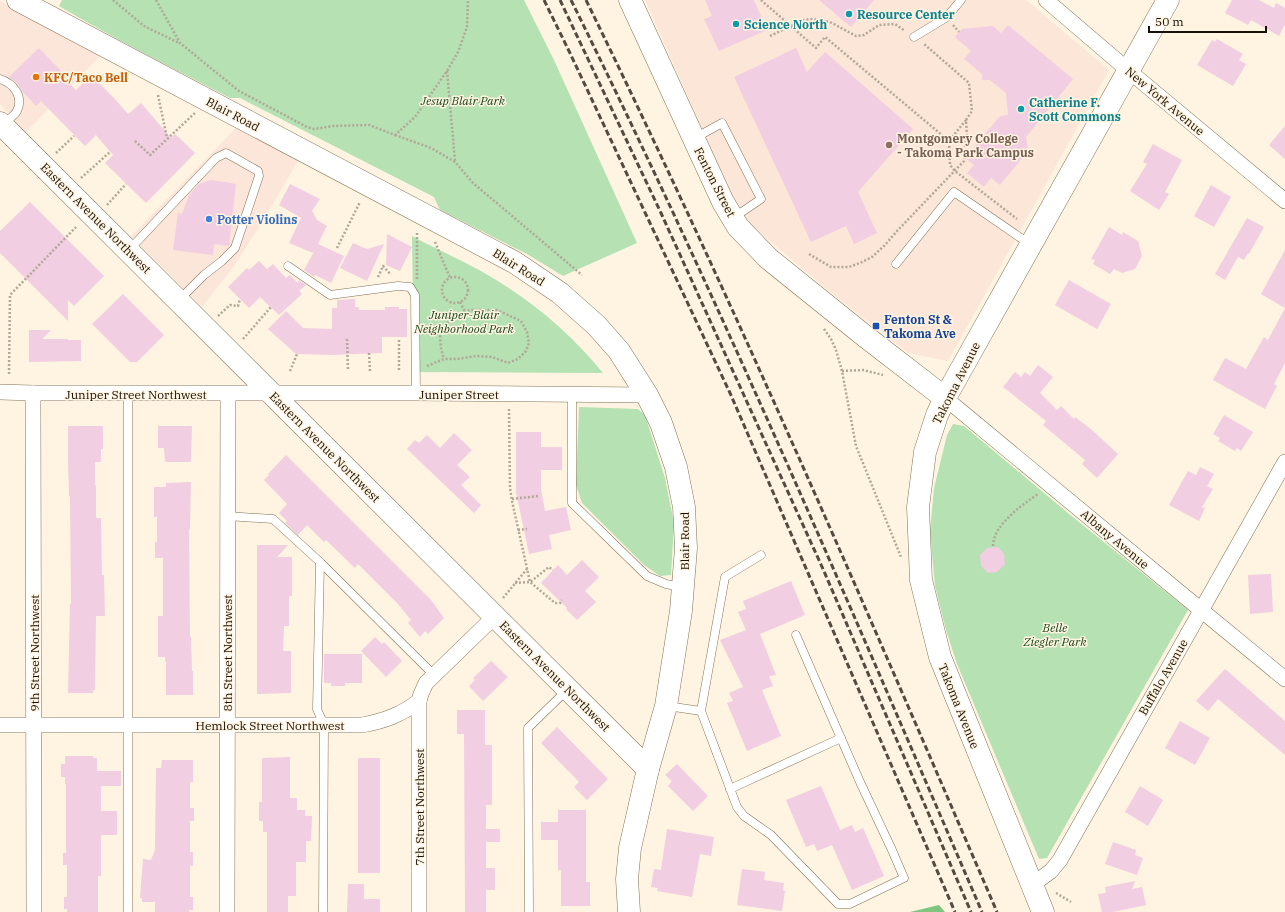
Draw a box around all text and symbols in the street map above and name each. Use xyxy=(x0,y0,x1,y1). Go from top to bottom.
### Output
place label: Resource Center xyxy=(857,7,955,22)
scale bar xyxy=(1149,8,1266,34)
marker: Resource Center xyxy=(844,9,854,19)
text: 50 m xyxy=(1155,14,1184,29)
place label: Science North xyxy=(744,17,828,32)
marker: Science North xyxy=(731,19,741,29)
street label: New York Avenue xyxy=(1122,64,1208,138)
place label: KFC/Taco Bell xyxy=(44,70,128,85)
marker: KFC/Taco Bell xyxy=(31,72,41,82)
park label: Jesup Blair Park xyxy=(420,93,506,108)
street label: Blair Road xyxy=(204,94,262,134)
place label: Catherine F. Scott Commons xyxy=(1029,95,1121,124)
marker: Catherine F. Scott Commons xyxy=(1016,104,1026,114)
place label: Montgomery College - Takoma Park Campus xyxy=(897,131,1034,160)
marker: Montgomery College - Takoma Park Campus xyxy=(884,140,894,150)
street label: Fenton Street xyxy=(691,145,739,219)
street label: Eastern Avenue Northwest xyxy=(38,160,154,276)
place label: Potter Violins xyxy=(217,212,297,227)
marker: Potter Violins xyxy=(204,214,214,224)
street label: Blair Road xyxy=(490,245,548,289)
park label: Juniper-Blair Neighborhood Park xyxy=(413,307,514,336)
place label: Fenton St & Takoma Ave xyxy=(884,312,956,341)
marker: Fenton St & Takoma Ave xyxy=(871,321,881,331)
street label: Takoma Avenue xyxy=(929,339,983,427)
street label: Juniper Street Northwest xyxy=(65,387,207,402)
street label: Juniper Street xyxy=(419,387,499,402)
street label: Eastern Avenue Northwest xyxy=(267,389,383,505)
street label: Albany Avenue xyxy=(1078,506,1152,572)
street label: Blair Road xyxy=(677,512,692,570)
street label: 9th Street Northwest xyxy=(27,595,42,711)
street label: 8th Street Northwest xyxy=(220,595,235,711)
street label: Eastern Avenue Northwest xyxy=(497,618,613,734)
park label: Belle Ziegler Park xyxy=(1022,620,1087,649)
street label: Buffalo Avenue xyxy=(1135,636,1191,718)
street label: Takoma Avenue xyxy=(935,661,983,751)
street label: Hemlock Street Northwest xyxy=(195,718,345,733)
street label: 7th Street Northwest xyxy=(412,749,427,865)

